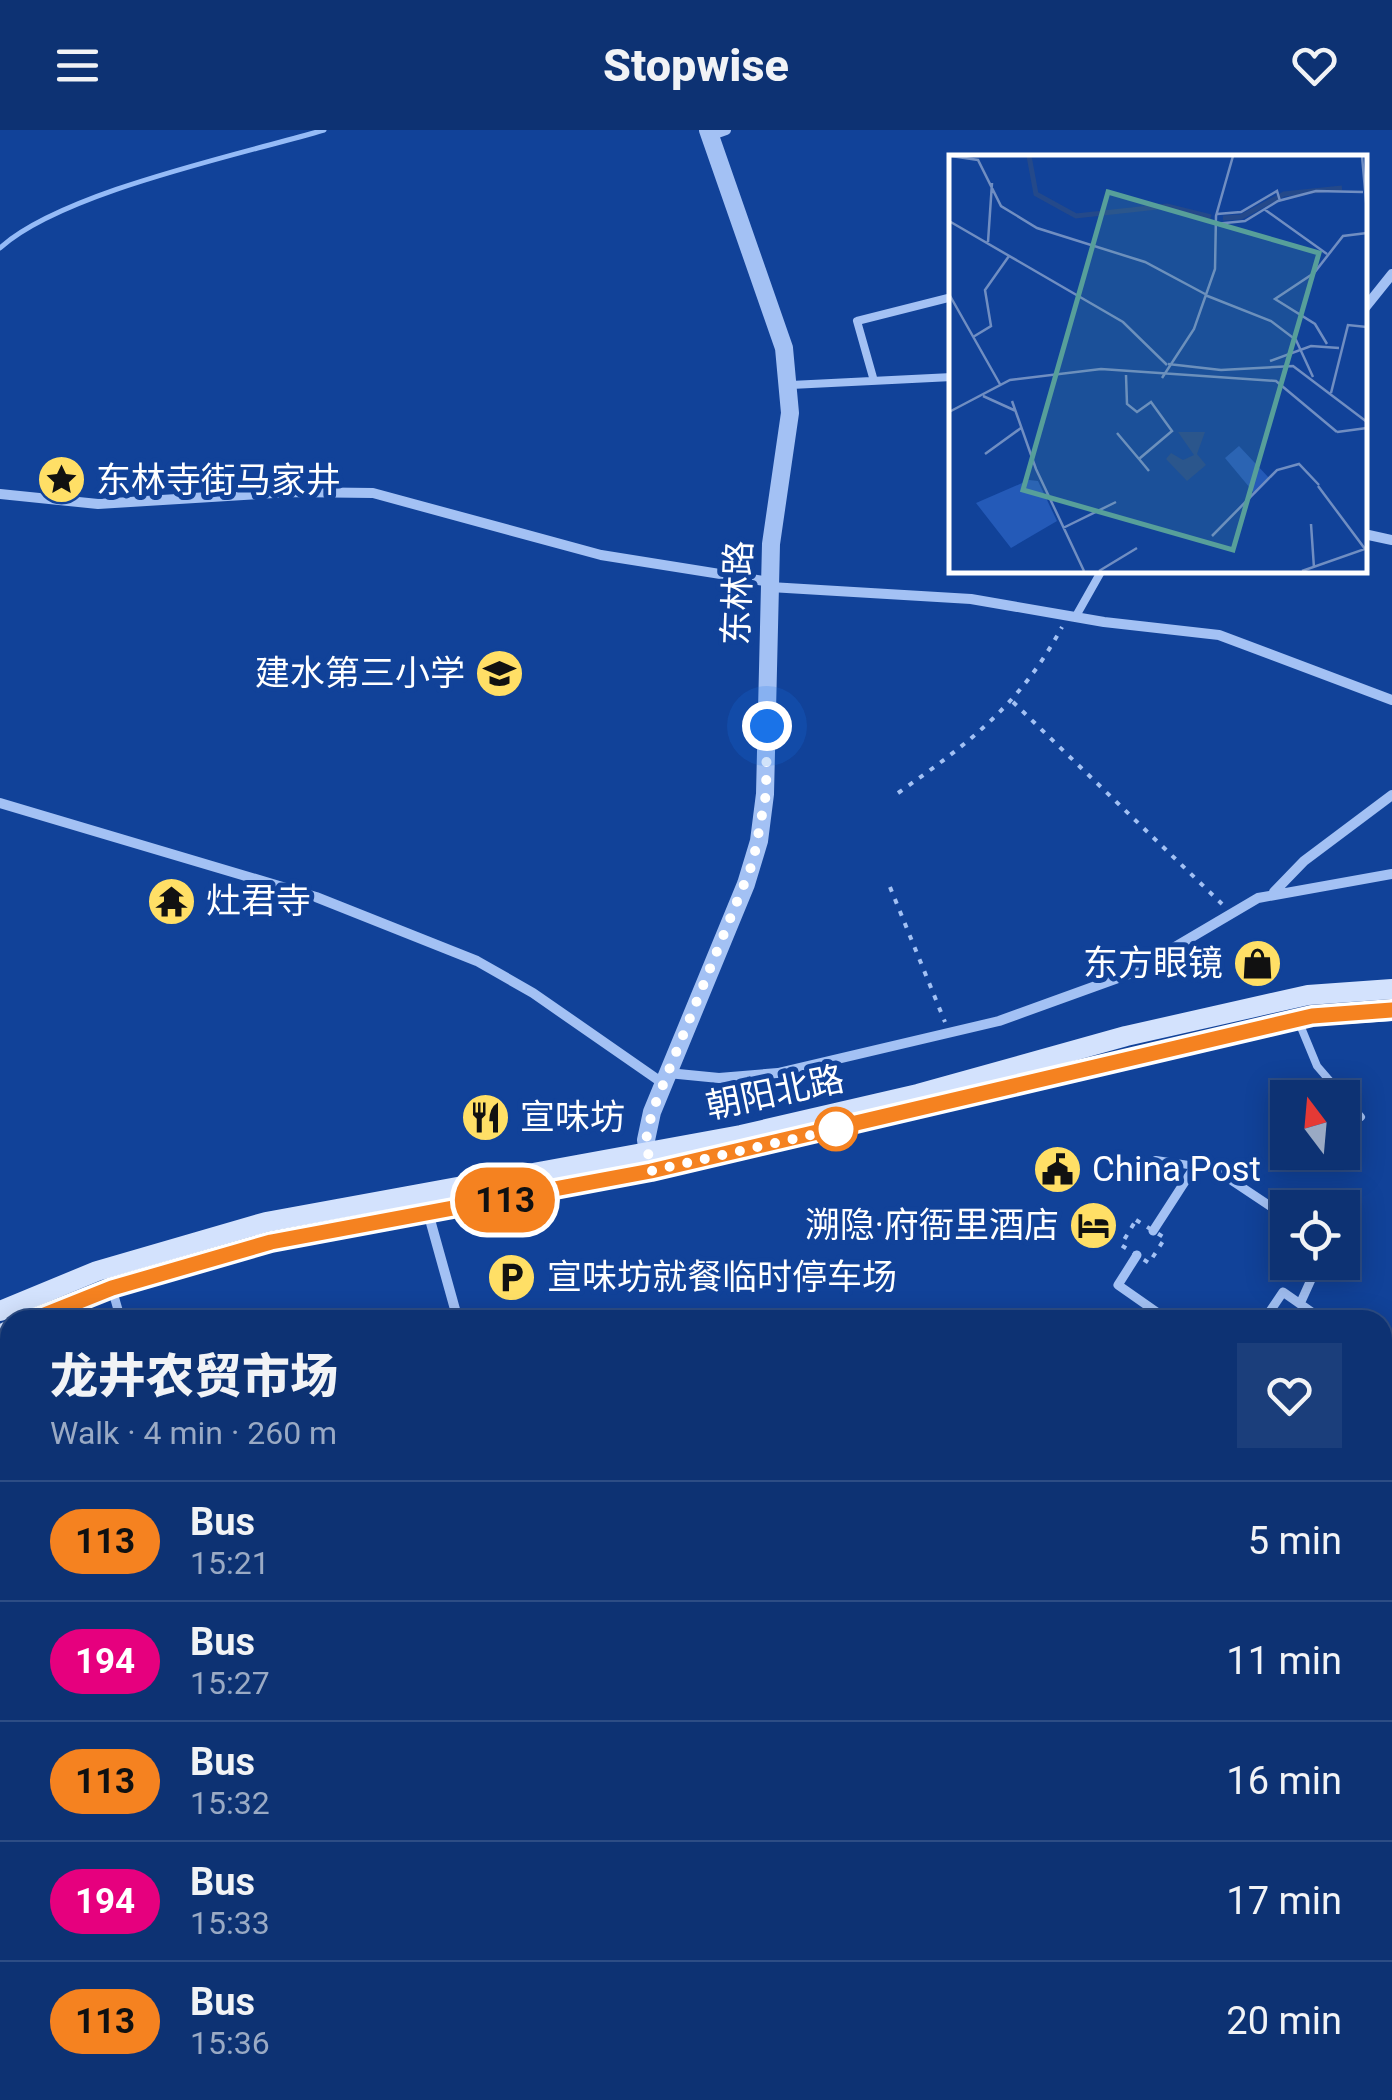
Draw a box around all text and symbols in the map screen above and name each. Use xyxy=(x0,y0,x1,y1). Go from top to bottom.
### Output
icon: menu xyxy=(50,38,105,93)
icon: heart xyxy=(1287,38,1342,93)
text: Stopwise xyxy=(603,39,789,92)
inset map xyxy=(949,155,1367,572)
place icon: 东林寺街马家井 xyxy=(35,454,87,506)
place label: 东林寺街马家井 xyxy=(96,460,341,501)
street label: 东林路 xyxy=(716,540,760,646)
school or university icon: 建水第三小学 xyxy=(474,647,526,699)
place label: 建水第三小学 xyxy=(255,653,465,694)
your location xyxy=(742,701,792,751)
temple icon: 灶君寺 xyxy=(145,875,197,927)
place label: 灶君寺 xyxy=(206,881,311,922)
shop icon: 东方眼镜 xyxy=(1232,937,1284,989)
place label: 东方眼镜 xyxy=(1083,943,1223,984)
street label: 朝阳北路 xyxy=(702,1058,848,1128)
north arrow xyxy=(1270,1080,1360,1170)
map controls xyxy=(1270,1080,1360,1280)
restaurant icon: 宣味坊 xyxy=(459,1091,511,1143)
place label: 宣味坊 xyxy=(520,1097,625,1138)
unlabelled marker xyxy=(815,1108,857,1150)
public building icon: China Post xyxy=(1031,1143,1083,1195)
place label: China Post xyxy=(1092,1149,1261,1190)
line badge: 113 xyxy=(448,1168,562,1232)
text: 113 xyxy=(475,1180,535,1221)
button: locate xyxy=(1270,1190,1360,1280)
hotel icon: 溯隐·府衙里酒店 xyxy=(1068,1199,1120,1251)
place label: 溯隐·府衙里酒店 xyxy=(805,1205,1059,1246)
parking icon: 宣味坊就餐临时停车场 xyxy=(486,1251,538,1303)
place label: 宣味坊就餐临时停车场 xyxy=(547,1257,897,1298)
button: heart xyxy=(1237,1343,1342,1448)
text: 龙井农贸市场 xyxy=(50,1348,338,1405)
text: Walk · 4 min · 260 m xyxy=(50,1414,337,1452)
text: Bus xyxy=(190,1500,255,1544)
text: 5 min xyxy=(1248,1519,1342,1563)
text: 113 xyxy=(75,1521,135,1562)
text: 15:21 xyxy=(190,1544,270,1582)
text: Bus xyxy=(190,1620,255,1664)
text: 11 min xyxy=(1226,1639,1342,1683)
text: 194 xyxy=(75,1641,135,1682)
text: 15:27 xyxy=(190,1664,270,1702)
text: Bus xyxy=(190,1740,255,1784)
text: 16 min xyxy=(1226,1759,1342,1803)
text: 113 xyxy=(75,1761,135,1802)
text: 15:32 xyxy=(190,1784,270,1822)
text: Bus xyxy=(190,1860,255,1904)
text: 17 min xyxy=(1226,1879,1342,1923)
text: 194 xyxy=(75,1881,135,1922)
text: 15:33 xyxy=(190,1904,270,1942)
text: Bus xyxy=(190,1980,255,2024)
text: 20 min xyxy=(1226,1999,1342,2043)
text: 113 xyxy=(75,2001,135,2042)
text: 15:36 xyxy=(190,2024,270,2062)

